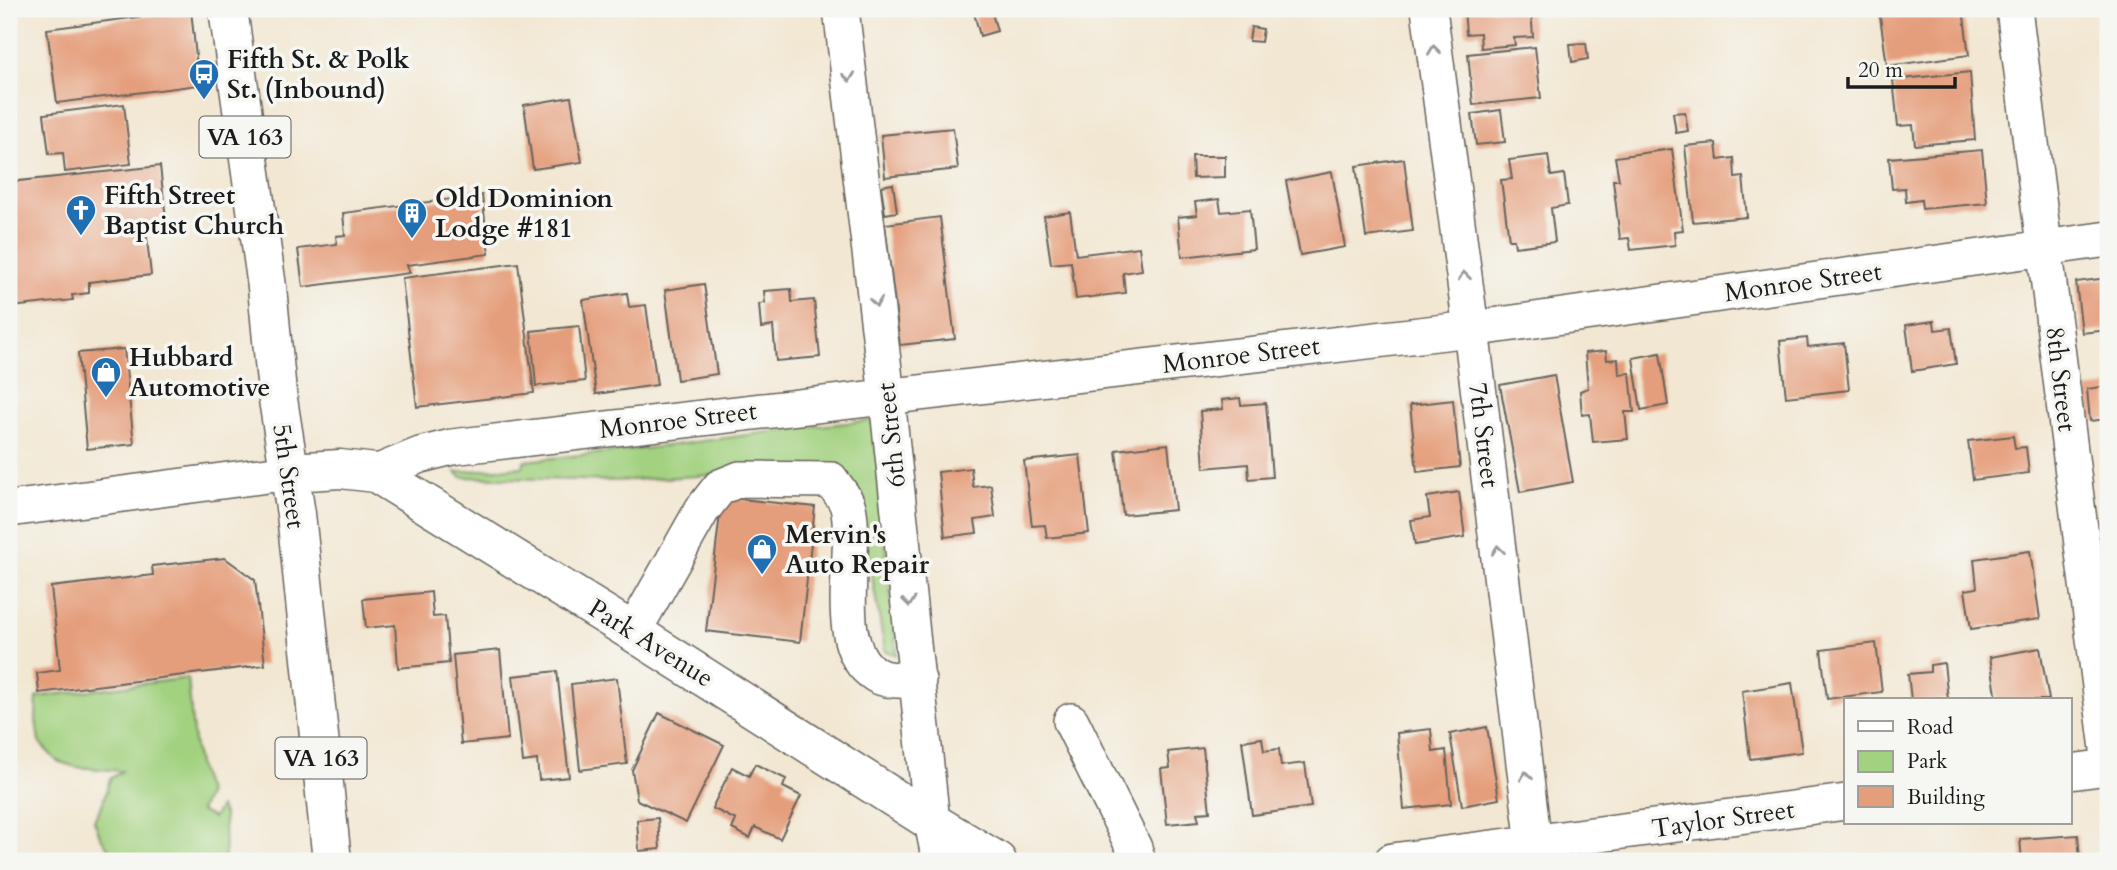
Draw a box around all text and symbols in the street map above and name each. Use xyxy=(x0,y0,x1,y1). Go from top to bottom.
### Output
place label: Fifth St. & Polk St. (Inbound) xyxy=(227,42,410,107)
one-way arrow xyxy=(1427,44,1442,56)
scale bar xyxy=(1848,46,1954,90)
text: 20 m xyxy=(1858,56,1903,85)
bus stop icon: Fifth St. & Polk St. (Inbound) xyxy=(187,57,221,101)
one-way arrow xyxy=(842,71,857,82)
road number: VA 163 xyxy=(200,117,290,158)
place label: Fifth Street Baptist Church xyxy=(104,178,284,243)
place label: Old Dominion Lodge #181 xyxy=(435,181,613,246)
church icon: Fifth Street Baptist Church xyxy=(64,193,98,237)
building icon: Old Dominion Lodge #181 xyxy=(395,196,429,240)
street label: Monroe Street xyxy=(1722,254,1884,310)
one-way arrow xyxy=(1456,270,1471,282)
one-way arrow xyxy=(868,297,883,308)
street label: 8th Street xyxy=(2037,325,2085,433)
street label: Monroe Street xyxy=(1160,328,1322,382)
place label: Hubbard Automotive xyxy=(129,340,270,405)
shop icon: Hubbard Automotive xyxy=(89,355,123,399)
street label: 6th Street xyxy=(868,381,914,489)
street label: 7th Street xyxy=(1460,381,1508,489)
street label: Monroe Street xyxy=(597,393,759,447)
street label: 5th Street xyxy=(264,421,314,531)
place label: Mervin's Auto Repair xyxy=(785,517,930,582)
shop icon: Mervin's Auto Repair xyxy=(745,532,779,576)
one-way arrow xyxy=(1490,544,1505,556)
street label: Park Avenue xyxy=(582,591,720,695)
one-way arrow xyxy=(902,596,917,607)
legend xyxy=(1844,698,2072,824)
text: Road xyxy=(1907,713,1953,742)
road number: VA 163 xyxy=(276,738,366,778)
text: Park xyxy=(1907,747,1948,776)
one-way arrow xyxy=(1518,770,1533,782)
text: Building xyxy=(1907,783,1985,812)
street label: Taylor Street xyxy=(1649,792,1797,846)

